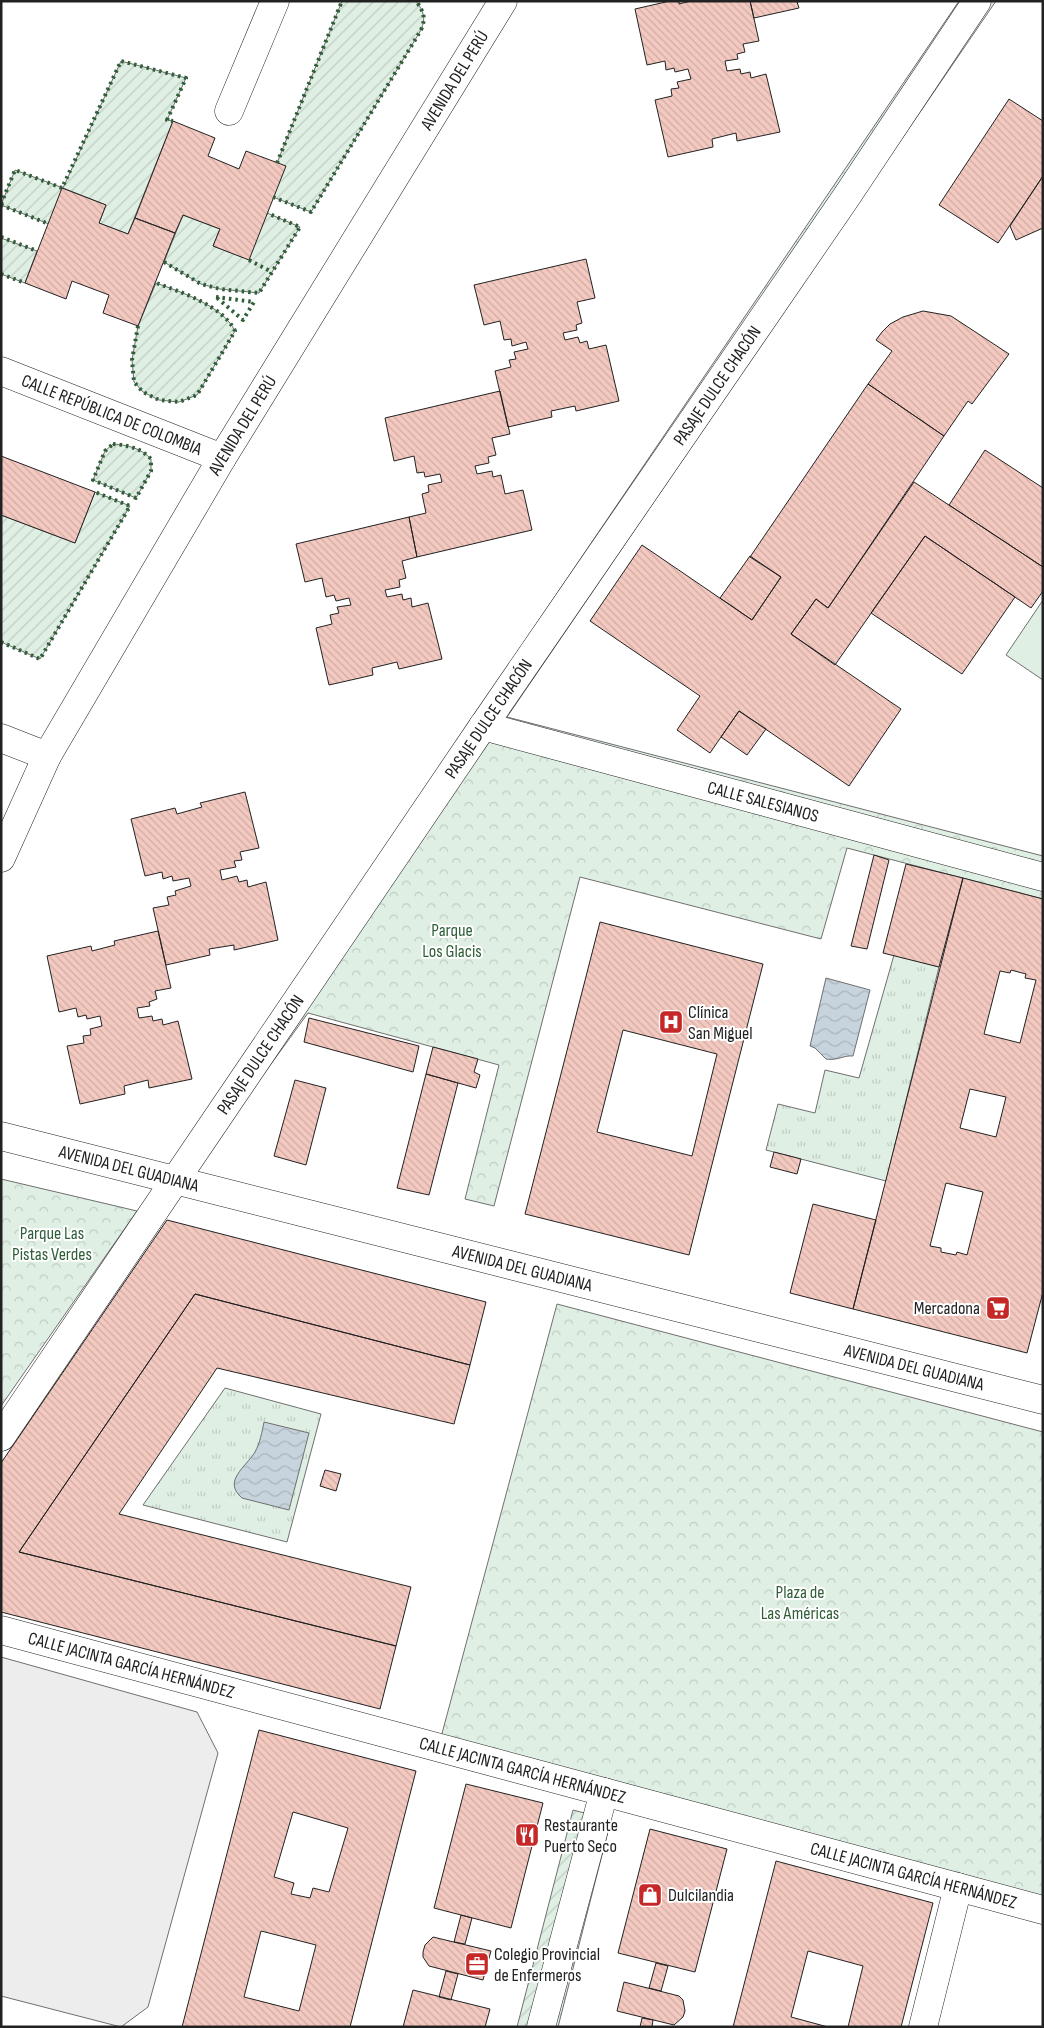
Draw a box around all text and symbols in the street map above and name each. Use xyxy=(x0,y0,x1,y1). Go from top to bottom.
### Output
street label: AVENIDA DEL PERÚ xyxy=(415,27,493,135)
street label: PASAJE DULCE CHACÓN xyxy=(669,322,765,449)
street label: CALLE REPÚBLICA DE COLOMBIA xyxy=(19,370,205,460)
street label: AVENIDA DEL PERÚ xyxy=(203,372,281,480)
street label: PASAJE DULCE CHACÓN xyxy=(440,655,536,782)
street label: CALLE SALESIANOS xyxy=(705,776,821,827)
park label: Parque Los Glacis xyxy=(422,920,482,962)
street label: PASAJE DULCE CHACÓN xyxy=(212,991,308,1118)
place label: Clínica San Miguel xyxy=(688,1002,753,1044)
hospital icon: Clínica San Miguel xyxy=(658,1009,684,1035)
street label: AVENIDA DEL GUADIANA xyxy=(56,1140,201,1196)
park label: Parque Las Pistas Verdes xyxy=(12,1223,92,1265)
street label: AVENIDA DEL GUADIANA xyxy=(450,1240,595,1296)
supermarket icon: Mercadona xyxy=(985,1295,1011,1321)
place label: Mercadona xyxy=(914,1298,980,1319)
street label: AVENIDA DEL GUADIANA xyxy=(841,1339,986,1395)
park label: Plaza de Las Américas xyxy=(761,1582,839,1624)
street label: CALLE JACINTA GARCÍA HERNÁNDEZ xyxy=(26,1627,237,1703)
street label: CALLE JACINTA GARCÍA HERNÁNDEZ xyxy=(417,1732,628,1808)
place label: Restaurante Puerto Seco xyxy=(544,1815,618,1857)
restaurant icon: Restaurante Puerto Seco xyxy=(514,1822,540,1848)
street label: CALLE JACINTA GARCÍA HERNÁNDEZ xyxy=(808,1837,1020,1913)
shop icon: Dulcilandia xyxy=(637,1882,663,1908)
place label: Dulcilandia xyxy=(668,1885,734,1906)
place label: Colegio Provincial de Enfermeros xyxy=(494,1944,600,1986)
office icon: Colegio Provincial de Enfermeros xyxy=(464,1951,490,1977)

